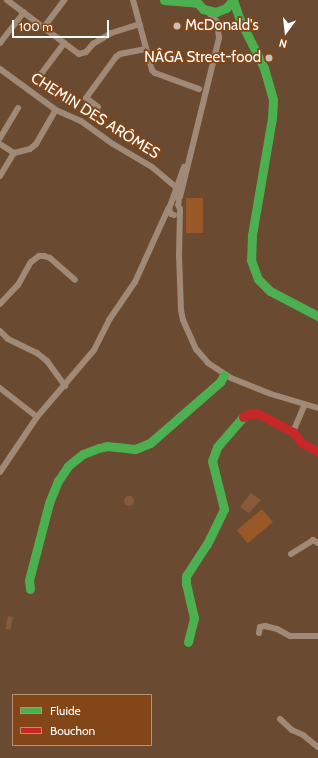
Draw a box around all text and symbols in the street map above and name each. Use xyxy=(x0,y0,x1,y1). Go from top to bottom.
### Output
scale bar xyxy=(14,12,111,38)
north arrow xyxy=(266,12,306,52)
place label: McDonald's xyxy=(185,17,259,35)
text: 100 m xyxy=(19,19,53,34)
marker: McDonald's xyxy=(172,21,182,31)
text: N xyxy=(277,36,288,51)
place label: NÂGA Street-food xyxy=(144,49,261,67)
marker: NÂGA Street-food xyxy=(264,53,274,63)
street label: CHEMIN DES ARÔMES xyxy=(27,69,163,163)
legend xyxy=(12,694,152,746)
text: Fluide xyxy=(50,703,81,718)
text: Bouchon xyxy=(50,723,95,738)

